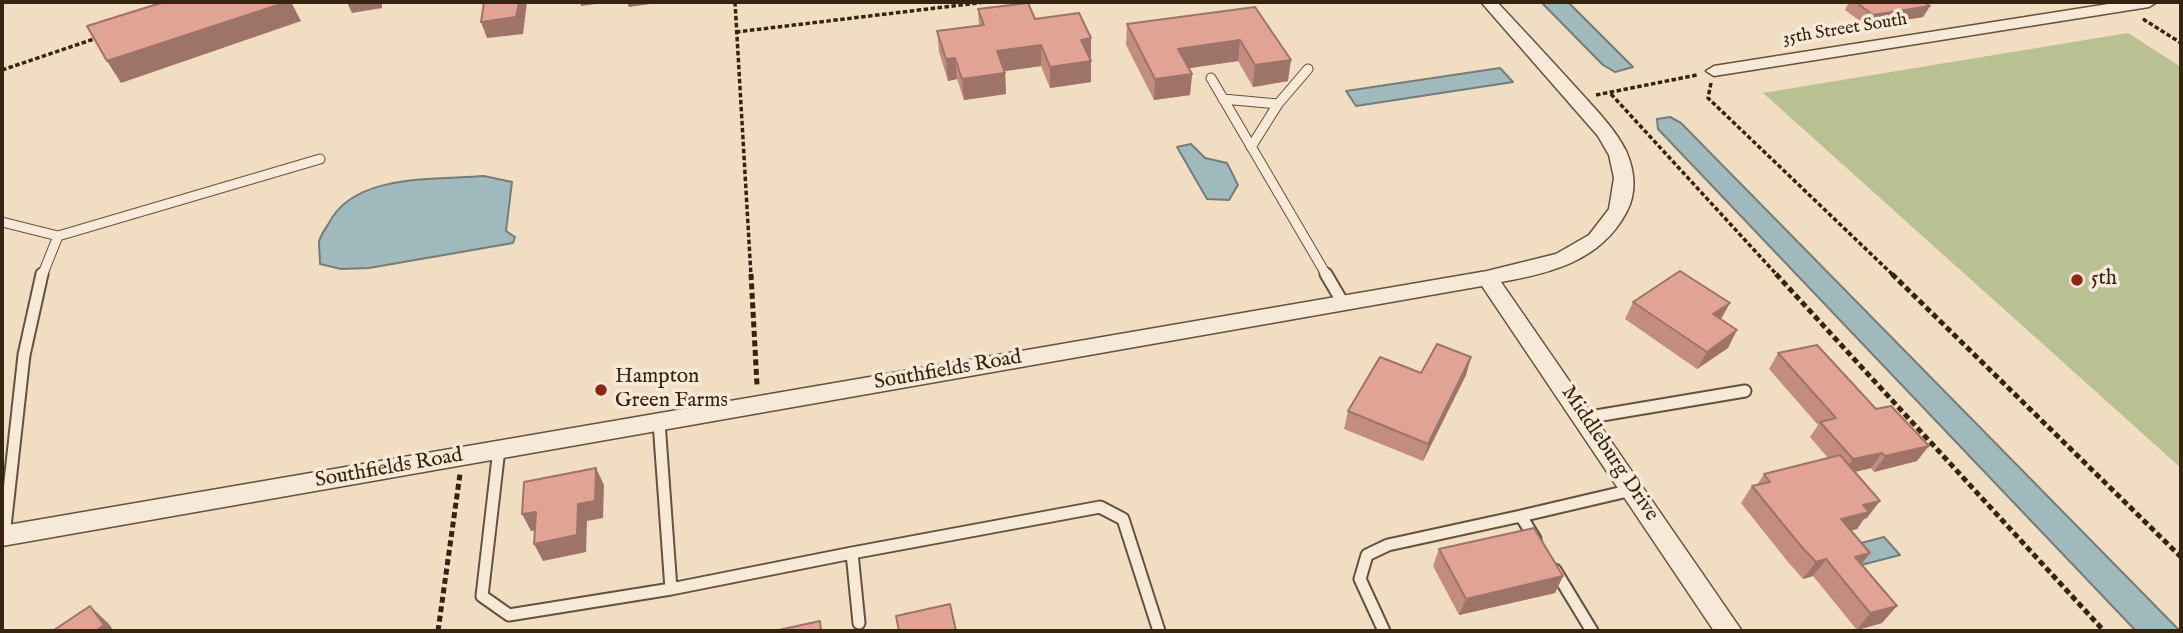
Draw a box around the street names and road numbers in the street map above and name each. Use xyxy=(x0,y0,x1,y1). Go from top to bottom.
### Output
street label: 35th Street South xyxy=(1781,10,1909,50)
street label: Southfields Road xyxy=(872,346,1024,396)
street label: Middleburg Drive xyxy=(1554,382,1664,526)
street label: Southfields Road xyxy=(313,444,465,494)

